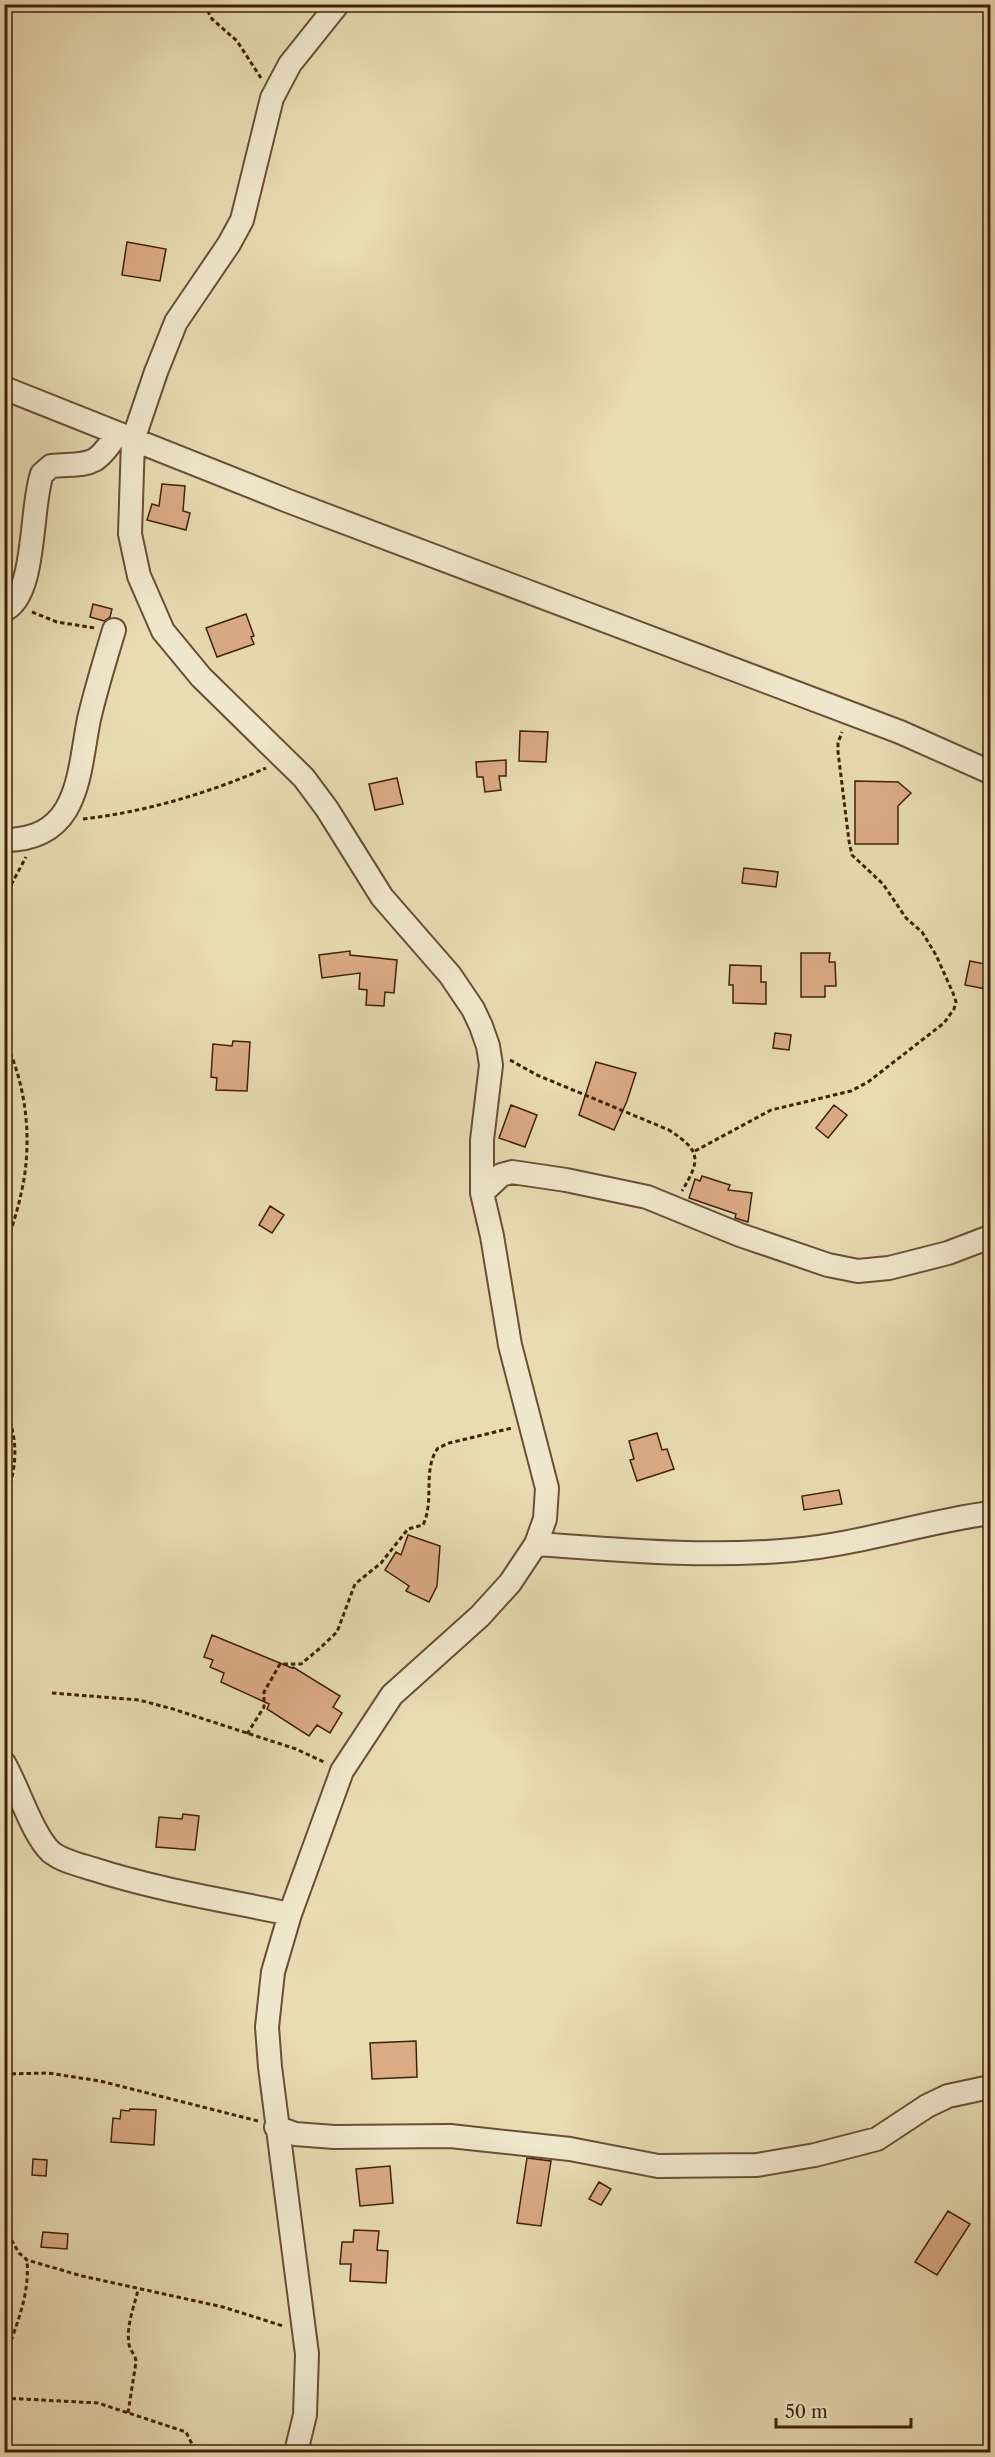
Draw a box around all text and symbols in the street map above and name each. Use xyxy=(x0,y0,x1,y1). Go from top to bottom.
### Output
scale bar xyxy=(776,2391,911,2429)
text: 50 m xyxy=(785,2401,828,2423)

